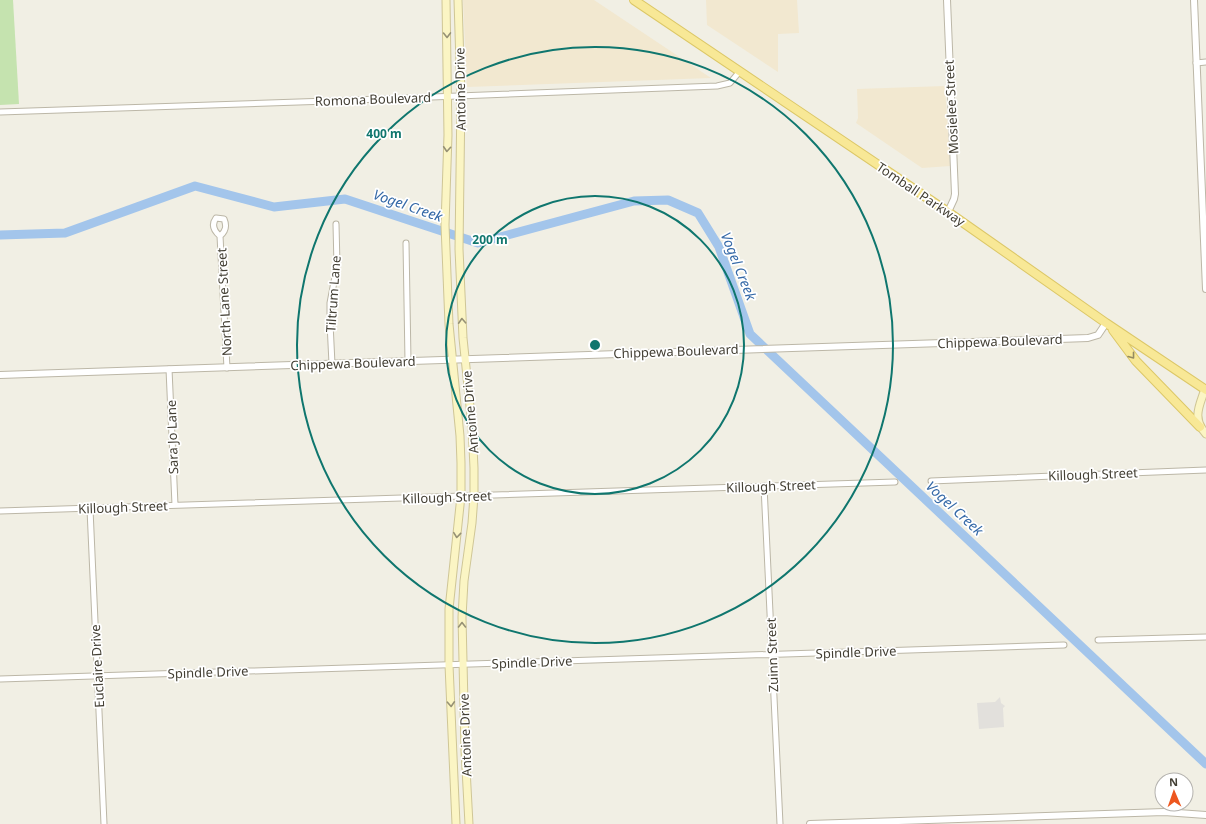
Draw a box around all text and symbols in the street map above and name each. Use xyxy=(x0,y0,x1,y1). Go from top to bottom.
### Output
one-way arrow xyxy=(442,32,451,38)
street label: Antoine Drive xyxy=(450,47,470,131)
street label: Mosielee Street xyxy=(940,59,962,155)
street label: Romona Boulevard xyxy=(314,88,432,110)
text: 400 m xyxy=(366,125,402,142)
one-way arrow xyxy=(443,146,452,152)
street label: Tomball Parkway xyxy=(873,158,969,231)
water label: Vogel Creek xyxy=(371,184,446,226)
water label: Vogel Creek xyxy=(717,229,762,304)
text: 200 m xyxy=(472,231,508,248)
street label: North Lane Street xyxy=(212,247,236,357)
street label: Tiltrum Lane xyxy=(321,255,345,333)
one-way arrow xyxy=(458,318,467,324)
street label: Chippewa Boulevard xyxy=(937,330,1063,352)
centre of rings xyxy=(588,338,602,352)
street label: Chippewa Boulevard xyxy=(613,340,739,362)
one-way arrow xyxy=(1128,351,1135,358)
street label: Chippewa Boulevard xyxy=(290,352,416,374)
street label: Antoine Drive xyxy=(457,370,483,454)
street label: Sara Jo Lane xyxy=(162,399,182,475)
street label: Killough Street xyxy=(1048,463,1138,485)
street label: Killough Street xyxy=(726,475,816,497)
water label: Vogel Creek xyxy=(922,476,989,540)
street label: Killough Street xyxy=(402,486,492,508)
street label: Killough Street xyxy=(78,496,168,518)
one-way arrow xyxy=(453,532,462,538)
street label: Zuinn Street xyxy=(762,617,782,693)
one-way arrow xyxy=(458,622,466,628)
street label: Euclaire Drive xyxy=(86,624,108,708)
street label: Spindle Drive xyxy=(815,642,897,662)
street label: Spindle Drive xyxy=(491,652,573,672)
street label: Spindle Drive xyxy=(167,662,249,682)
street label: Antoine Drive xyxy=(455,693,475,777)
one-way arrow xyxy=(447,701,455,707)
north arrow xyxy=(1154,772,1194,812)
text: N xyxy=(1169,774,1178,789)

